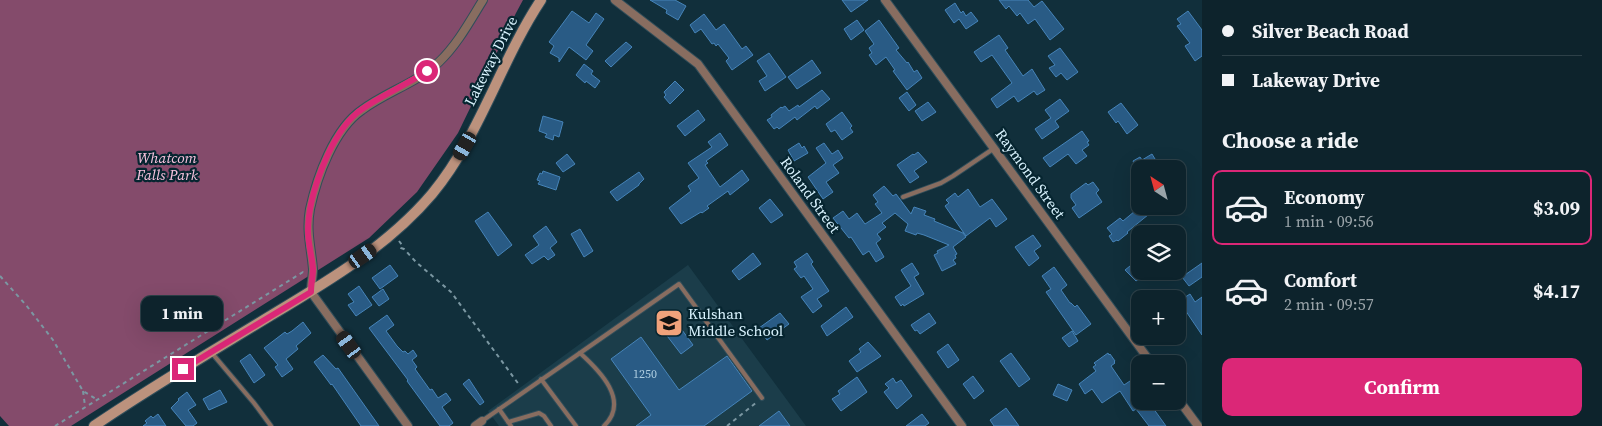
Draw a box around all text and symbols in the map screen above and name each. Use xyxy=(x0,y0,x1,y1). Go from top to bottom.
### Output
street label: Lakeway Drive xyxy=(459,12,522,109)
text: Silver Beach Road xyxy=(1252,18,1409,44)
route start xyxy=(416,60,438,82)
text: Lakeway Drive xyxy=(1252,67,1380,93)
street label: Raymond Street xyxy=(991,124,1070,223)
text: Choose a ride xyxy=(1222,125,1359,155)
car xyxy=(451,129,478,163)
park label: Whatcom Falls Park xyxy=(135,147,199,185)
street label: Roland Street xyxy=(776,152,845,237)
north arrow xyxy=(1131,160,1186,215)
map controls xyxy=(1131,160,1186,410)
text: Economy xyxy=(1284,184,1365,210)
icon: car xyxy=(1224,185,1269,230)
text: $3.09 xyxy=(1533,195,1580,221)
text: 1 min · 09:56 xyxy=(1284,210,1374,232)
button: layers xyxy=(1131,225,1186,280)
car xyxy=(346,241,379,271)
text: Comfort xyxy=(1284,267,1357,293)
icon: car xyxy=(1224,268,1269,313)
text: $4.17 xyxy=(1533,278,1580,304)
button: + xyxy=(1131,290,1186,345)
text: 2 min · 09:57 xyxy=(1284,293,1374,315)
callout: 1 min xyxy=(142,296,224,332)
text: 1 min xyxy=(161,302,203,324)
place label: Kulshan Middle School xyxy=(688,303,784,341)
school or university icon: Kulshan Middle School xyxy=(654,308,684,338)
car xyxy=(334,328,363,362)
button: − xyxy=(1131,355,1186,410)
route end xyxy=(172,358,194,380)
button: Confirm xyxy=(1222,358,1582,416)
house number: 1250 xyxy=(633,366,657,382)

